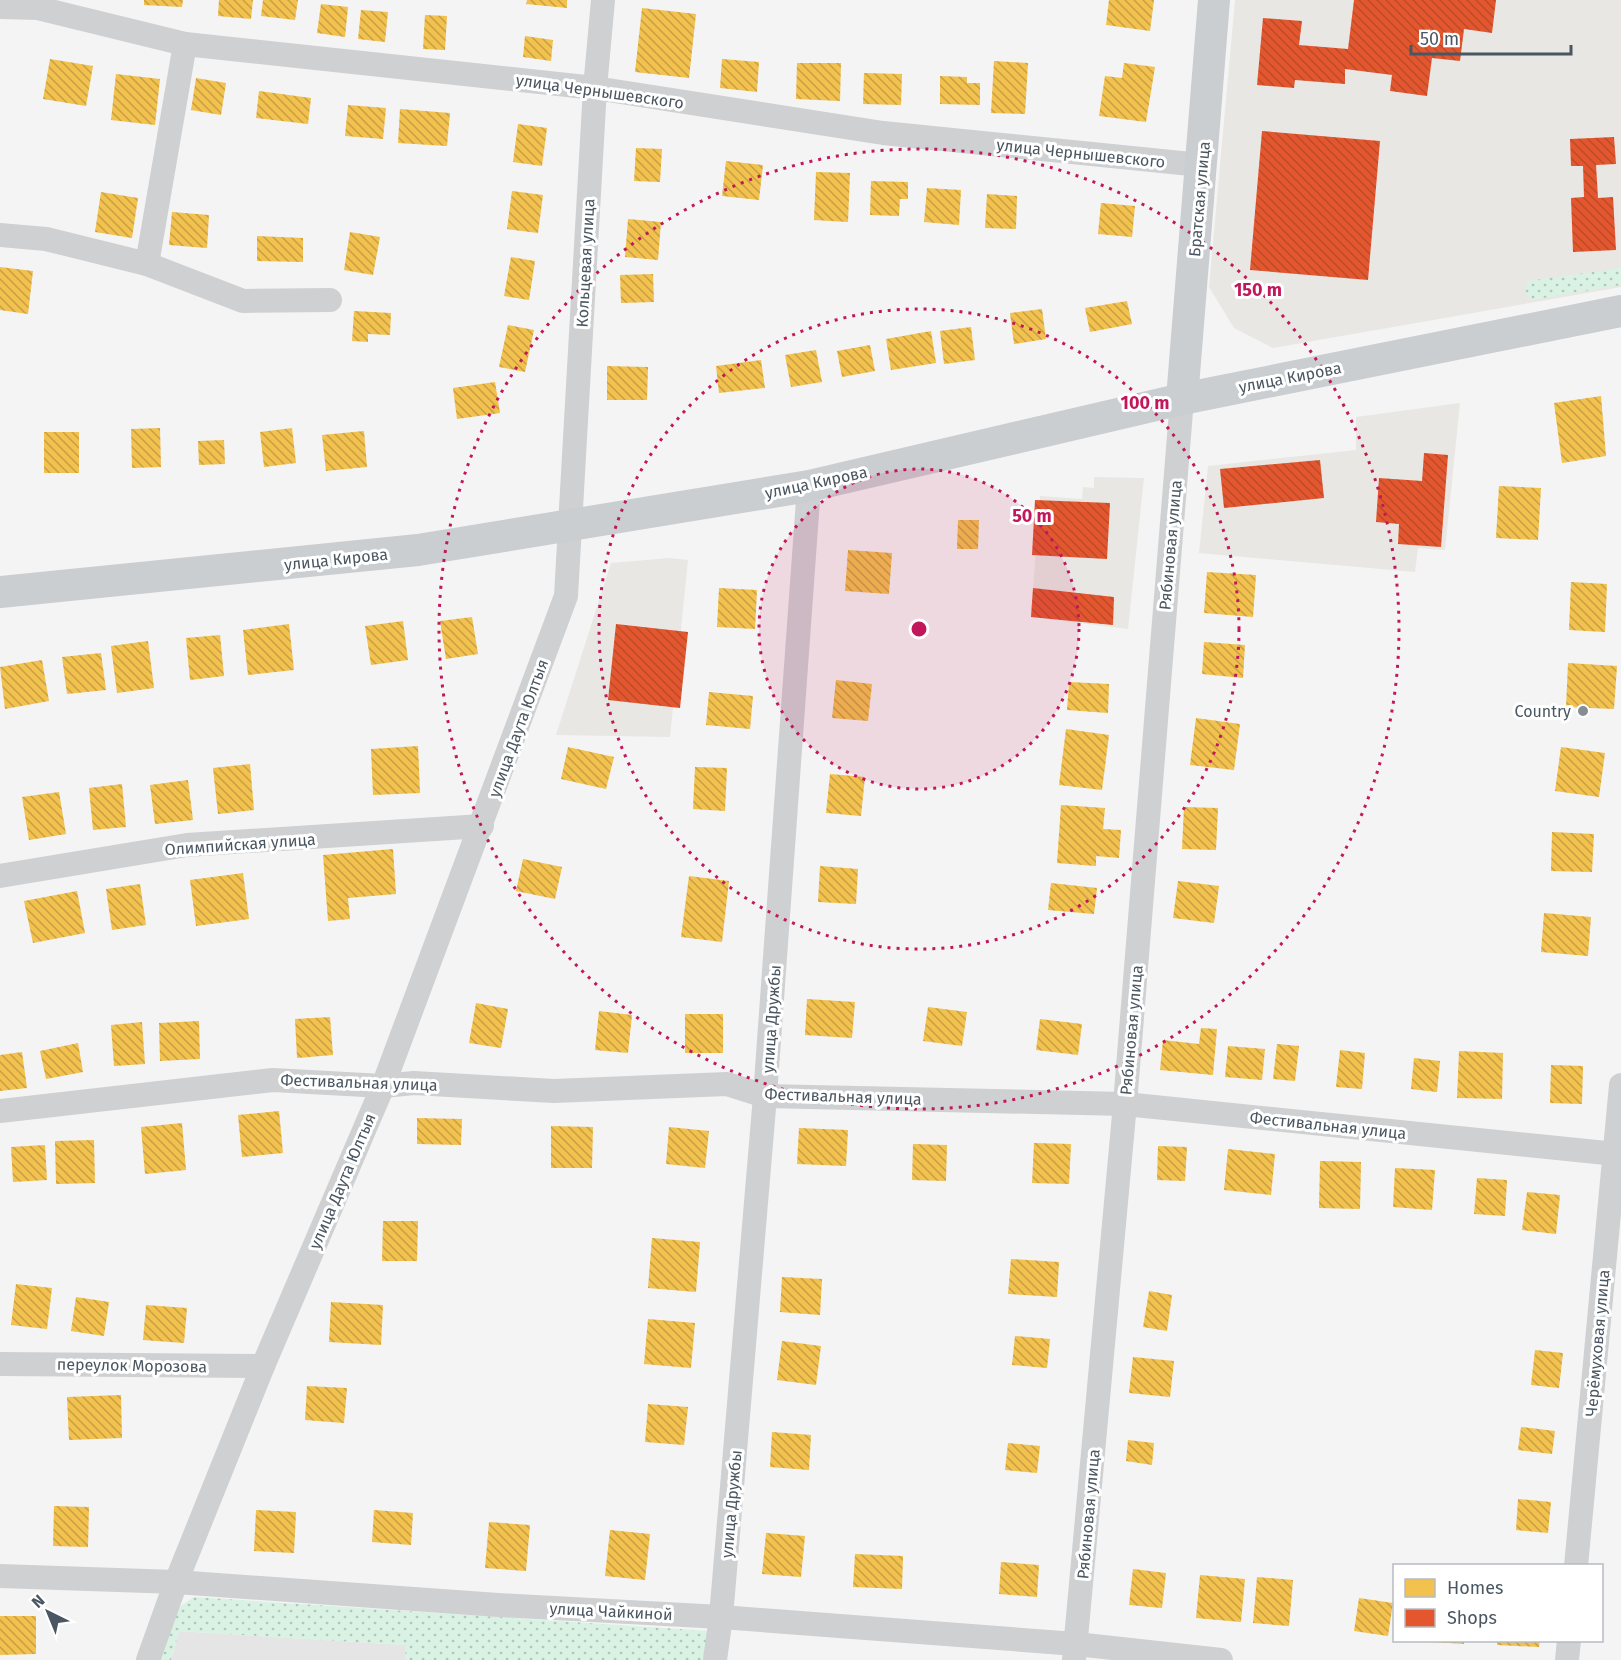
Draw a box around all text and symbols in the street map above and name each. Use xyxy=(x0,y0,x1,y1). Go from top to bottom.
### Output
scale bar xyxy=(1411,18,1572,56)
text: 50 m xyxy=(1420,28,1459,50)
street label: улица Чернышевского xyxy=(515,70,685,113)
street label: улица Чернышевского xyxy=(996,135,1166,172)
street label: Братская улица xyxy=(1185,141,1214,258)
street label: Кольцевая улица xyxy=(573,198,598,328)
text: 150 m xyxy=(1234,279,1282,301)
street label: улица Кирова xyxy=(1237,358,1343,397)
text: 100 m xyxy=(1121,392,1169,414)
street label: улица Кирова xyxy=(763,462,869,503)
street label: Рябиновая улица xyxy=(1155,479,1186,611)
text: 50 m xyxy=(1012,505,1052,527)
street label: улица Кирова xyxy=(283,545,389,574)
centre of rings xyxy=(909,619,929,639)
street label: улица Даута Юлтыя xyxy=(485,656,552,800)
place label: Country xyxy=(1515,702,1571,721)
marker: Country xyxy=(1576,704,1590,718)
street label: Олимпийская улица xyxy=(164,830,316,859)
street label: улица Дружбы xyxy=(758,964,785,1074)
street label: Рябиновая улица xyxy=(1116,964,1147,1096)
street label: Фестивальная улица xyxy=(280,1070,438,1095)
street label: Фестивальная улица xyxy=(764,1084,922,1109)
street label: Фестивальная улица xyxy=(1249,1108,1407,1143)
street label: улица Даута Юлтыя xyxy=(305,1110,380,1252)
street label: Черёмуховая улица xyxy=(1582,1269,1613,1417)
street label: переулок Морозова xyxy=(57,1355,207,1376)
street label: Рябиновая улица xyxy=(1073,1448,1104,1580)
street label: улица Дружбы xyxy=(717,1449,746,1559)
legend xyxy=(1393,1564,1603,1642)
text: Homes xyxy=(1447,1577,1503,1599)
north arrow xyxy=(18,1582,78,1642)
text: N xyxy=(28,1591,48,1612)
street label: улица Чайкиной xyxy=(549,1599,673,1624)
text: Shops xyxy=(1447,1607,1497,1629)

